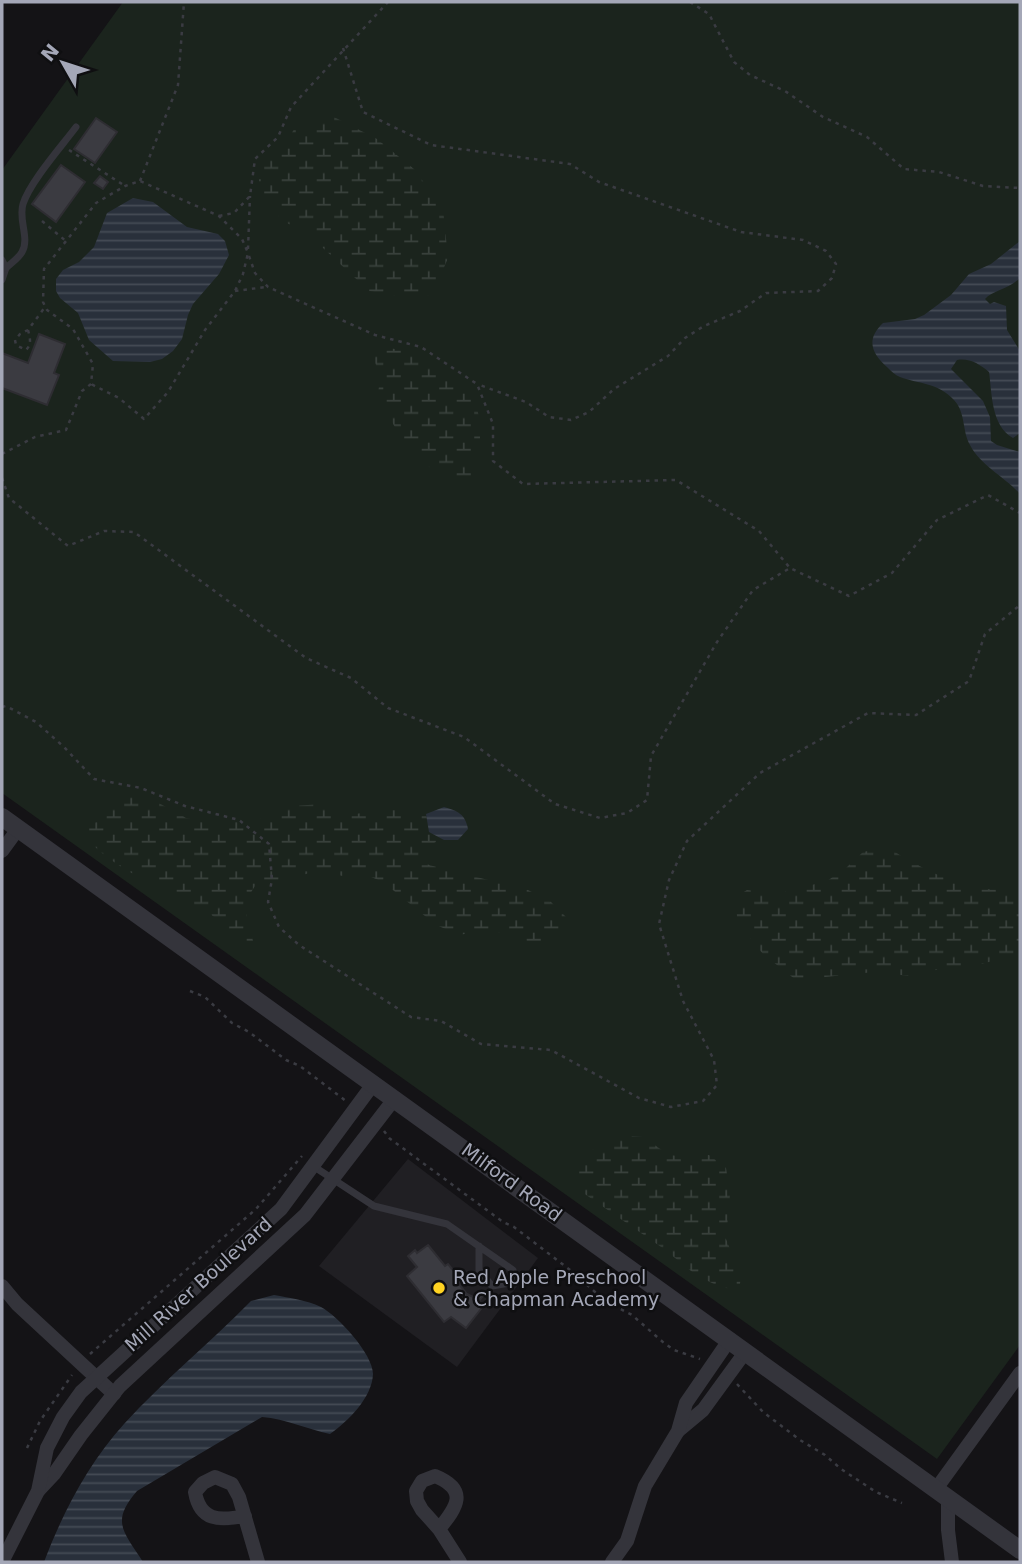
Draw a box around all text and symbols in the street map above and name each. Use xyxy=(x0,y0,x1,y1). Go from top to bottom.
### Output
north arrow xyxy=(28,28,98,98)
text: N xyxy=(36,39,63,65)
street label: Milford Road xyxy=(458,1138,566,1226)
street label: Mill River Boulevard xyxy=(120,1212,276,1356)
place label: Red Apple Preschool & Chapman Academy xyxy=(453,1266,659,1310)
marker: Red Apple Preschool & Chapman Academy xyxy=(431,1280,447,1296)

